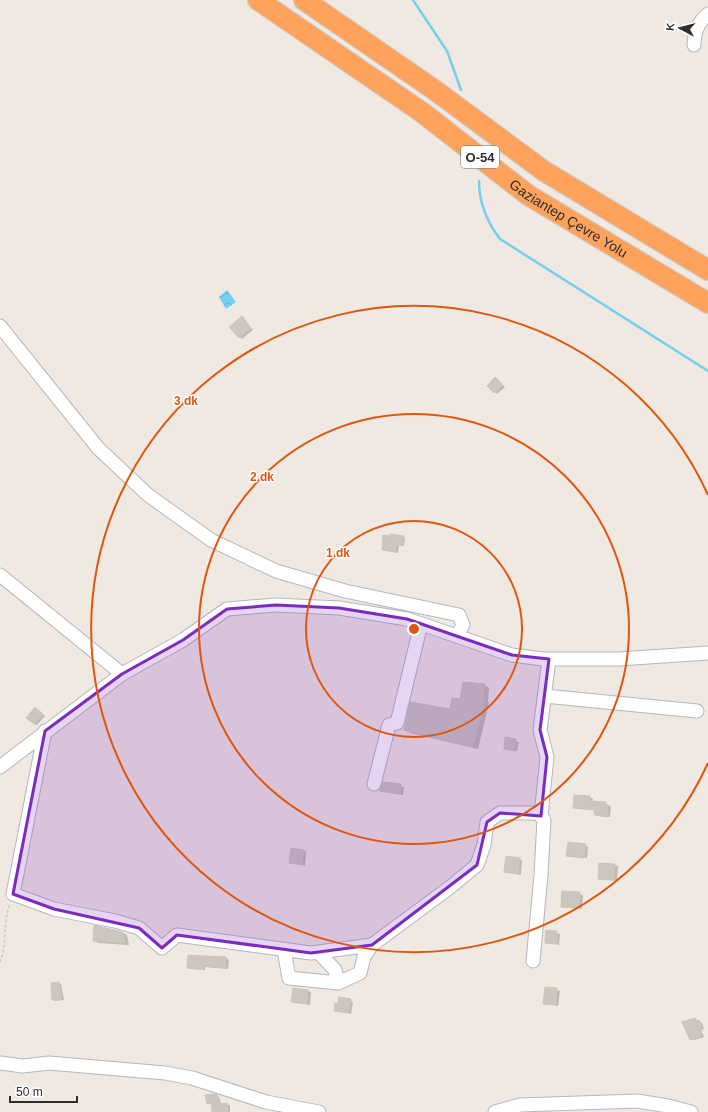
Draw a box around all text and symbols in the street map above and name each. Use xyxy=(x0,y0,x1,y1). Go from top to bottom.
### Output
north arrow xyxy=(660,8,700,48)
text: K xyxy=(664,22,677,31)
road number: O-54 xyxy=(461,146,499,168)
street label: Gaziantep Çevre Yolu xyxy=(507,176,630,261)
text: 3 dk xyxy=(174,394,198,408)
text: 2 dk xyxy=(250,470,274,484)
text: 1 dk xyxy=(326,546,350,560)
centre of rings xyxy=(407,622,421,636)
scale bar xyxy=(10,1078,77,1104)
text: 50 m xyxy=(16,1085,43,1099)

